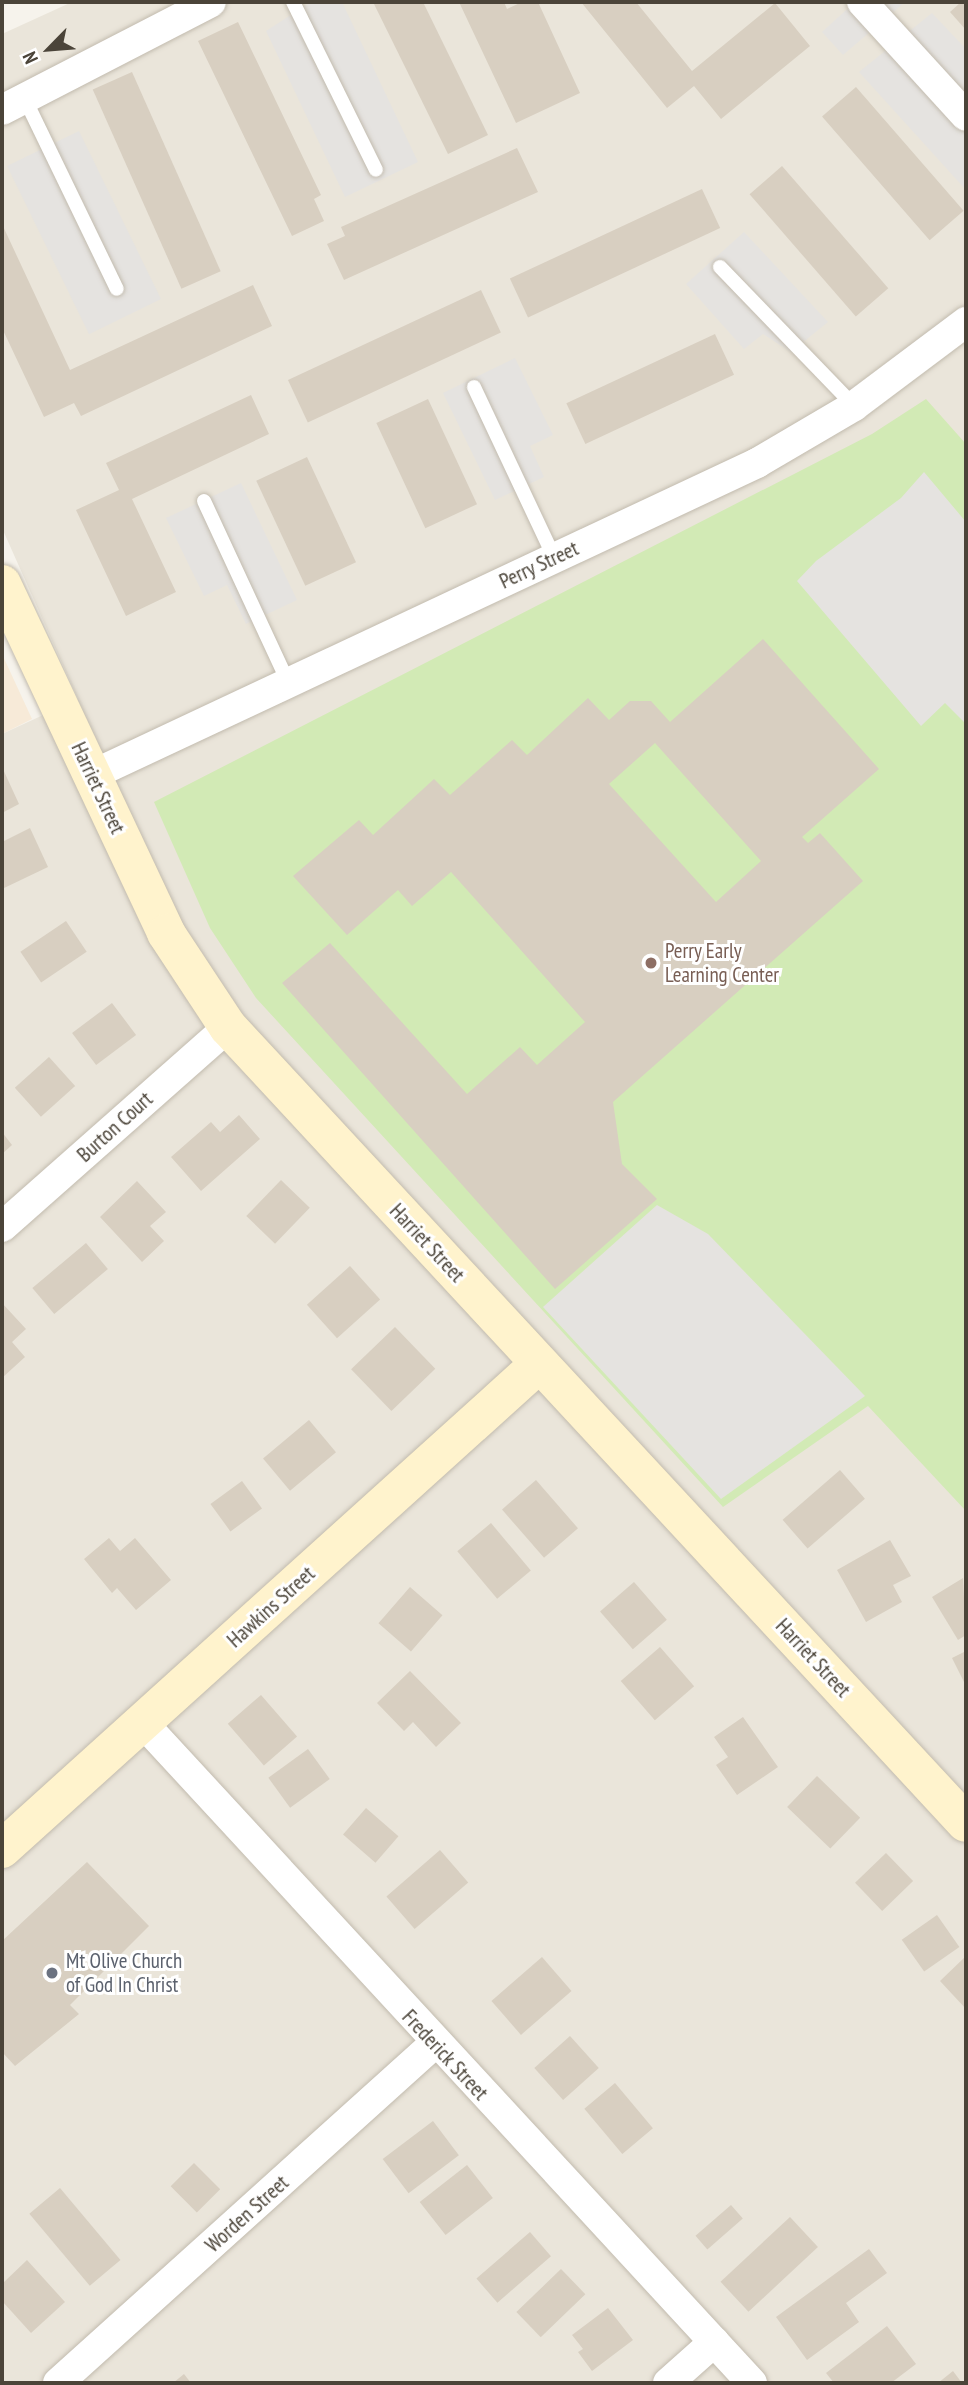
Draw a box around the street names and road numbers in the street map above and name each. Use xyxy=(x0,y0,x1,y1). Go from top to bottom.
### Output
street label: Perry Street xyxy=(495,536,583,594)
street label: Harriet Street xyxy=(66,738,130,838)
street label: Burton Court xyxy=(72,1087,158,1167)
street label: Harriet Street xyxy=(384,1199,470,1287)
street label: Hawkins Street xyxy=(222,1561,320,1653)
street label: Harriet Street xyxy=(770,1614,856,1702)
street label: Frederick Street xyxy=(397,2004,493,2106)
street label: Worden Street xyxy=(200,2170,294,2258)

